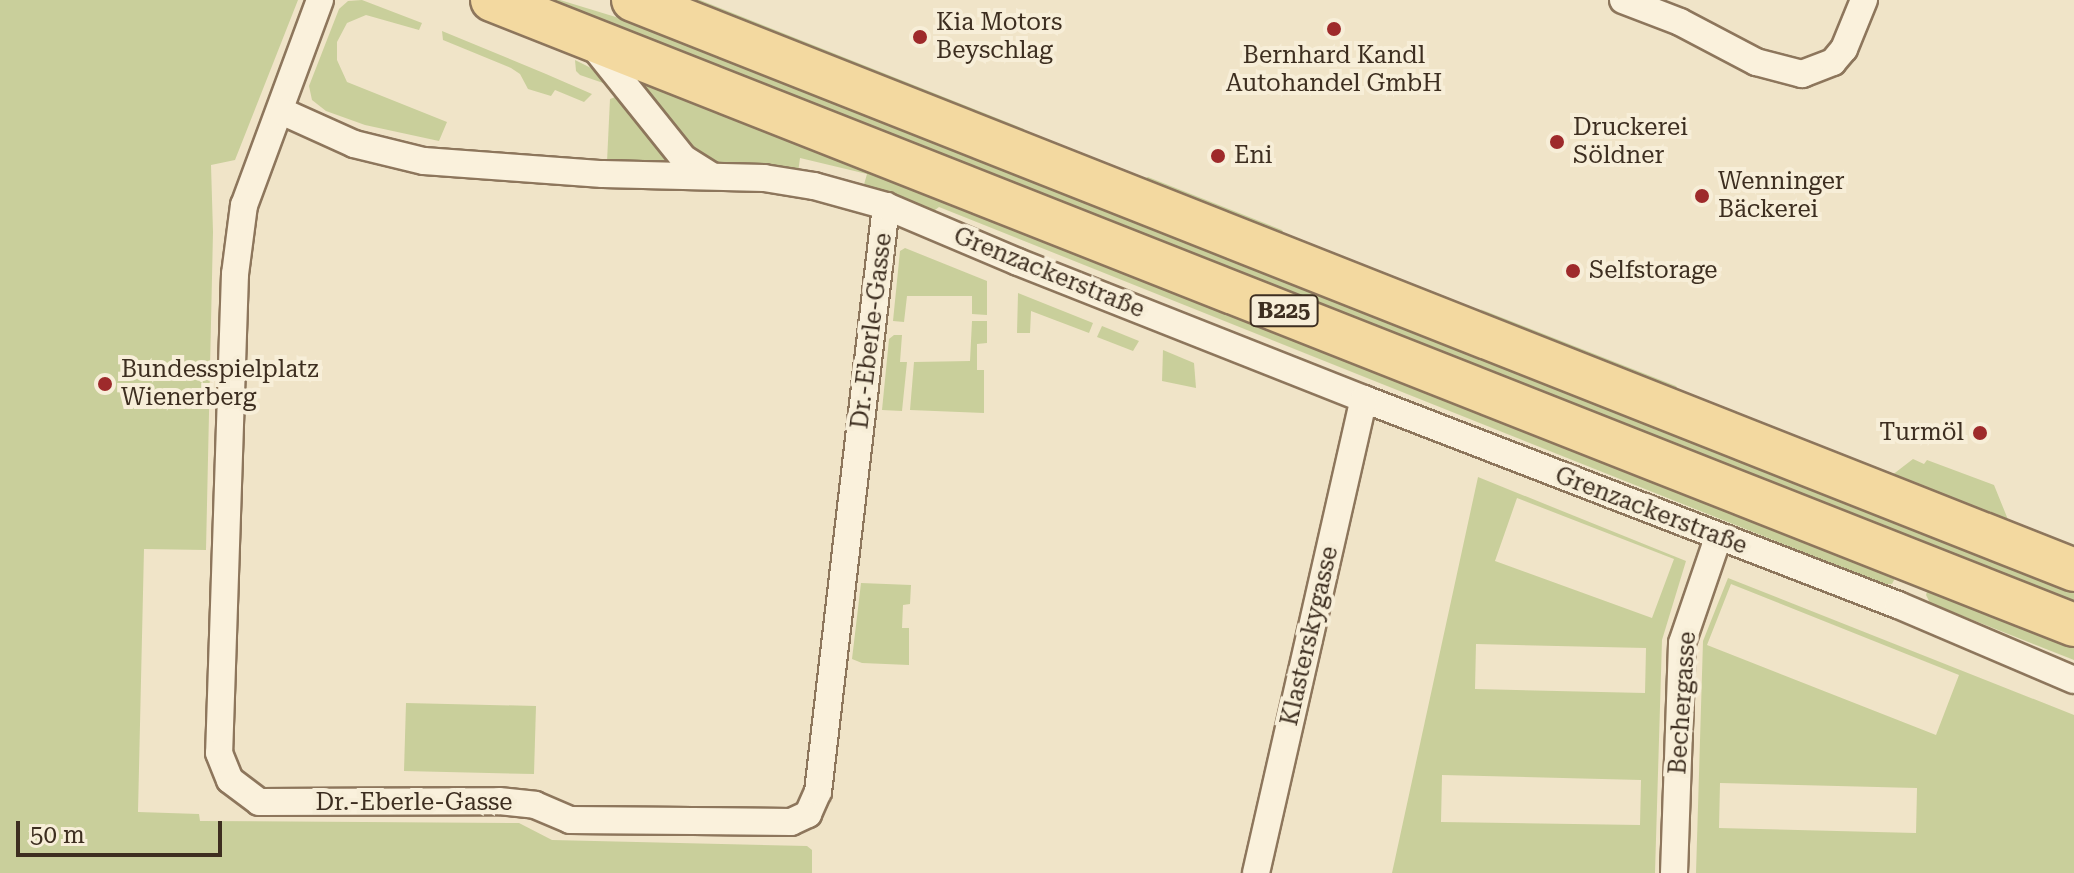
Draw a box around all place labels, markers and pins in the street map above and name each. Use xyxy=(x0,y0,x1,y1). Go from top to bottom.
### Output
place label: Kia Motors Beyschlag xyxy=(936,9,1062,65)
marker: Bernhard Kandl Autohandel GmbH xyxy=(1325,20,1343,38)
marker: Kia Motors Beyschlag xyxy=(911,28,929,46)
place label: Bernhard Kandl Autohandel GmbH xyxy=(1226,42,1442,98)
place label: Druckerei Söldner xyxy=(1573,114,1688,170)
marker: Druckerei Söldner xyxy=(1548,133,1566,151)
place label: Eni xyxy=(1234,142,1273,170)
marker: Eni xyxy=(1209,147,1227,165)
place label: Wenninger Bäckerei xyxy=(1718,168,1845,224)
marker: Wenninger Bäckerei xyxy=(1693,187,1711,205)
place label: Selfstorage xyxy=(1589,257,1717,285)
marker: Selfstorage xyxy=(1564,262,1582,280)
place label: Bundesspielplatz Wienerberg xyxy=(121,356,318,412)
marker: Bundesspielplatz Wienerberg xyxy=(96,375,114,393)
place label: Turmöl xyxy=(1879,419,1964,447)
marker: Turmöl xyxy=(1971,424,1989,442)

